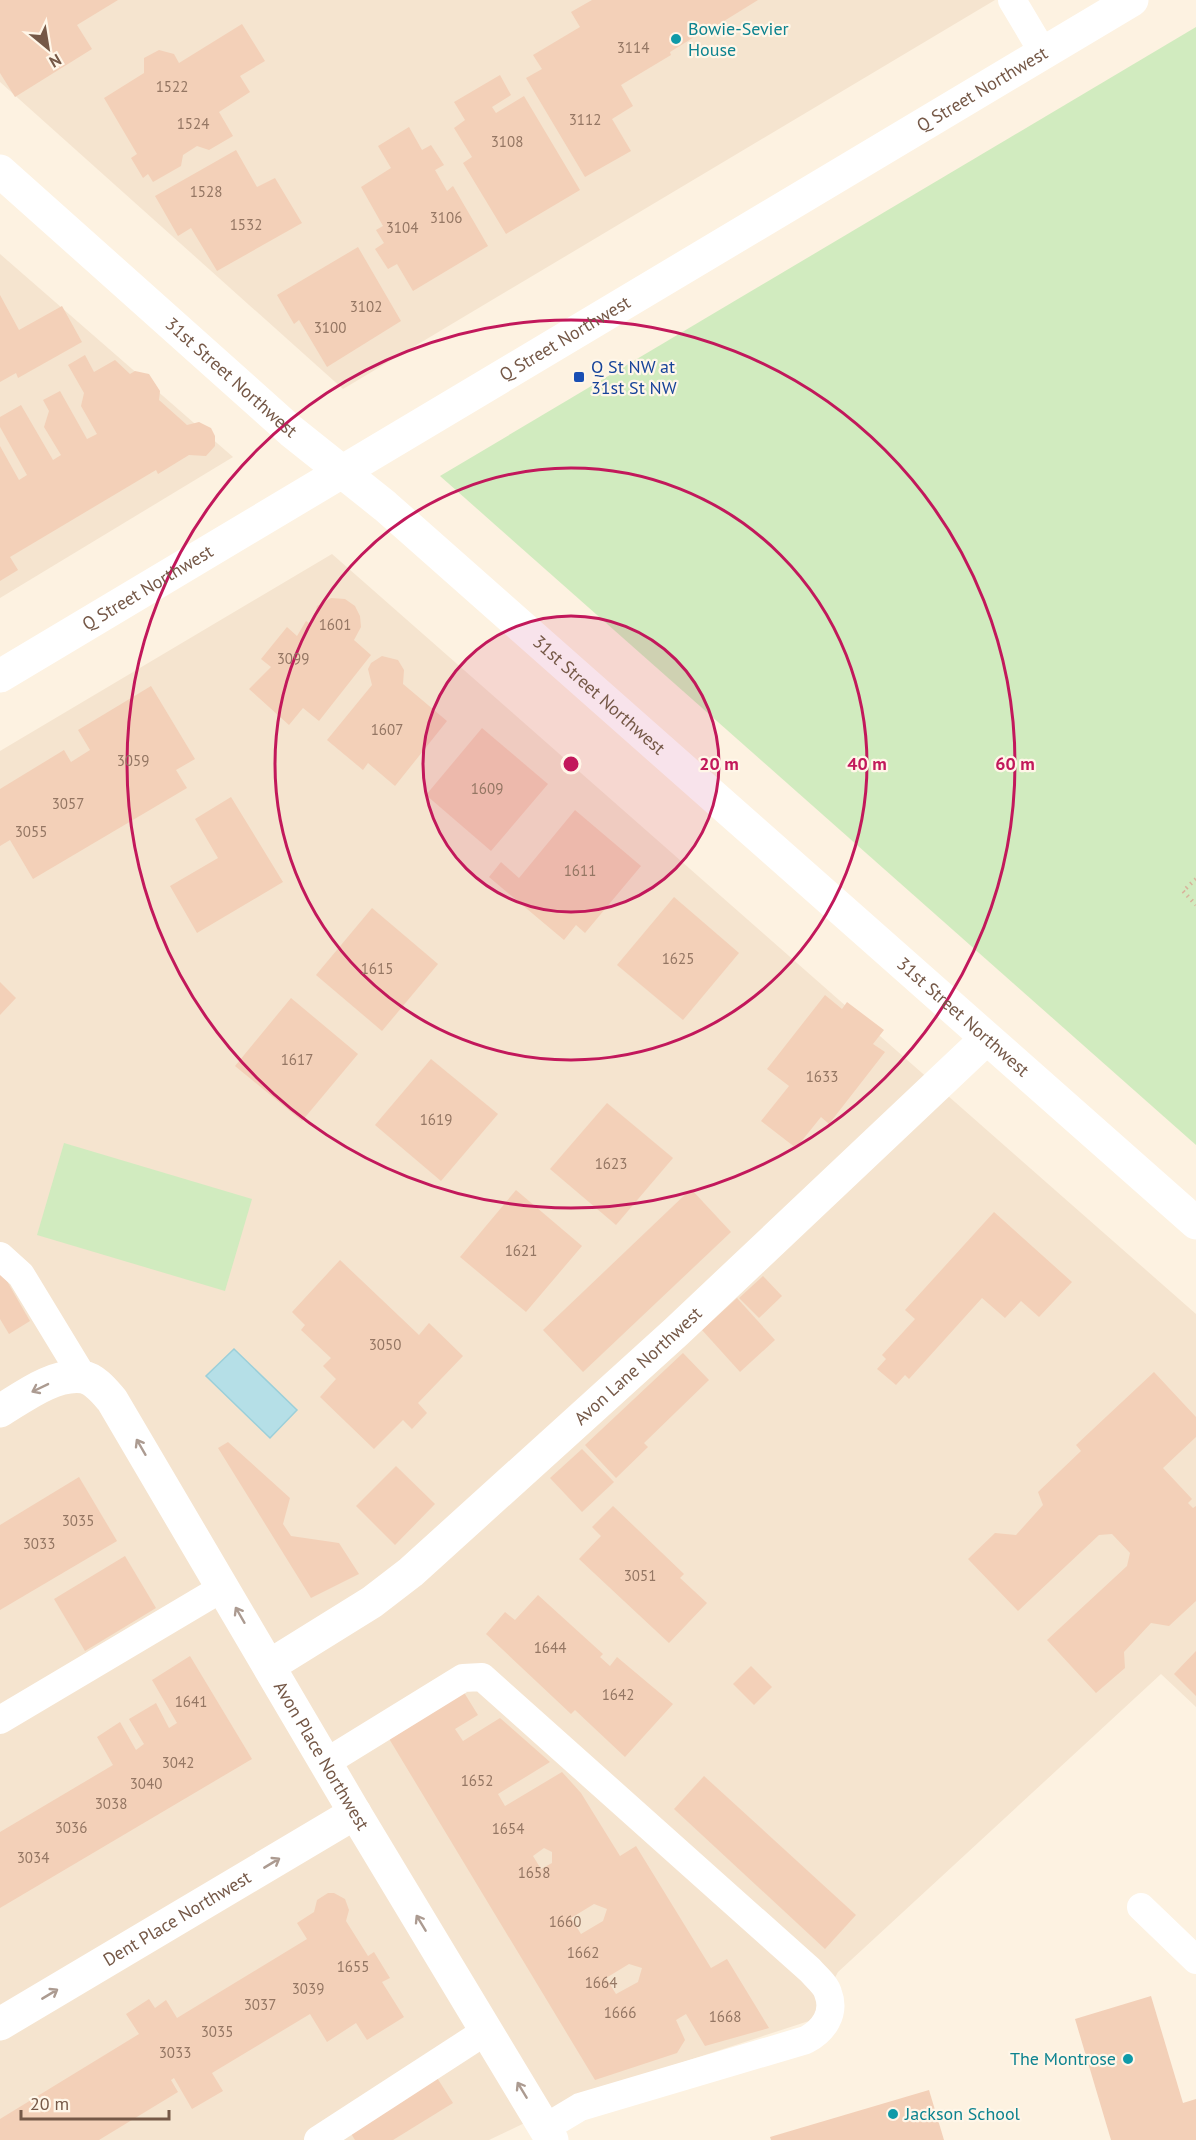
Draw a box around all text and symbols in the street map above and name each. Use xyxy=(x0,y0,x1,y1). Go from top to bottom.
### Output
place label: Bowie-Sevier House xyxy=(688,17,789,61)
north arrow xyxy=(18,18,78,78)
marker: Bowie-Sevier House xyxy=(669,32,683,46)
house number: 3114 xyxy=(617,38,649,57)
street label: Q Street Northwest xyxy=(912,41,1051,137)
text: N xyxy=(46,50,65,72)
house number: 1522 xyxy=(156,77,188,96)
house number: 3112 xyxy=(569,110,601,129)
house number: 1524 xyxy=(177,114,209,133)
house number: 3108 xyxy=(491,132,523,151)
house number: 1528 xyxy=(190,182,222,201)
house number: 3106 xyxy=(430,208,462,227)
house number: 1532 xyxy=(230,215,262,234)
house number: 3104 xyxy=(386,218,418,237)
street label: Q Street Northwest xyxy=(495,290,634,386)
house number: 3102 xyxy=(350,297,382,316)
street label: 31st Street Northwest xyxy=(161,312,302,442)
house number: 3100 xyxy=(314,318,346,337)
place label: Q St NW at 31st St NW xyxy=(591,355,677,399)
marker: Q St NW at 31st St NW xyxy=(572,370,586,384)
street label: Q Street Northwest xyxy=(78,540,217,635)
house number: 1601 xyxy=(319,615,351,634)
street label: 31st Street Northwest xyxy=(528,630,670,759)
house number: 3099 xyxy=(277,649,309,668)
house number: 1607 xyxy=(371,720,403,739)
house number: 3059 xyxy=(117,751,149,770)
text: 20 m xyxy=(699,752,739,775)
text: 40 m xyxy=(847,752,887,775)
text: 60 m xyxy=(995,752,1035,775)
centre of rings xyxy=(561,754,581,774)
house number: 1609 xyxy=(471,779,503,798)
house number: 3057 xyxy=(52,794,84,813)
house number: 3055 xyxy=(15,822,47,841)
house number: 1611 xyxy=(564,861,596,880)
house number: 1625 xyxy=(662,949,694,968)
street label: 31st Street Northwest xyxy=(892,952,1034,1081)
house number: 1615 xyxy=(361,959,393,978)
house number: 1617 xyxy=(281,1050,313,1069)
house number: 1633 xyxy=(806,1067,838,1086)
house number: 1619 xyxy=(420,1110,452,1129)
house number: 1623 xyxy=(595,1154,627,1173)
house number: 1621 xyxy=(505,1241,537,1260)
street label: Avon Lane Northwest xyxy=(569,1302,706,1430)
house number: 3050 xyxy=(369,1335,401,1354)
one-way arrow xyxy=(31,1383,49,1395)
one-way arrow xyxy=(135,1438,147,1455)
house number: 3035 xyxy=(62,1511,94,1530)
house number: 3033 xyxy=(23,1534,55,1553)
house number: 3051 xyxy=(624,1566,656,1585)
one-way arrow xyxy=(233,1607,245,1624)
house number: 1644 xyxy=(534,1638,566,1657)
street label: Avon Place Northwest xyxy=(269,1677,375,1834)
house number: 1642 xyxy=(602,1685,634,1704)
house number: 1641 xyxy=(175,1692,207,1711)
house number: 3042 xyxy=(162,1753,194,1772)
house number: 1652 xyxy=(461,1771,493,1790)
house number: 3040 xyxy=(130,1774,162,1793)
house number: 3038 xyxy=(95,1794,127,1813)
house number: 3036 xyxy=(55,1818,87,1837)
house number: 1654 xyxy=(492,1819,524,1838)
house number: 3034 xyxy=(17,1848,49,1867)
one-way arrow xyxy=(263,1856,280,1868)
house number: 1658 xyxy=(518,1863,550,1882)
street label: Dent Place Northwest xyxy=(99,1866,255,1971)
house number: 1660 xyxy=(549,1912,581,1931)
one-way arrow xyxy=(414,1915,426,1932)
house number: 1662 xyxy=(567,1943,599,1962)
house number: 1655 xyxy=(337,1957,369,1976)
house number: 1664 xyxy=(585,1973,617,1992)
house number: 3039 xyxy=(292,1979,324,1998)
one-way arrow xyxy=(41,1988,58,2000)
house number: 3037 xyxy=(244,1995,276,2014)
house number: 1666 xyxy=(604,2003,636,2022)
house number: 1668 xyxy=(709,2007,741,2026)
house number: 3035 xyxy=(201,2022,233,2041)
house number: 3033 xyxy=(159,2043,191,2062)
place label: The Montrose xyxy=(1010,2047,1116,2070)
marker: The Montrose xyxy=(1121,2052,1135,2066)
one-way arrow xyxy=(515,2082,527,2099)
scale bar xyxy=(21,2083,170,2121)
text: 20 m xyxy=(30,2092,69,2115)
place label: Jackson School xyxy=(904,2102,1021,2125)
marker: Jackson School xyxy=(886,2107,900,2121)

